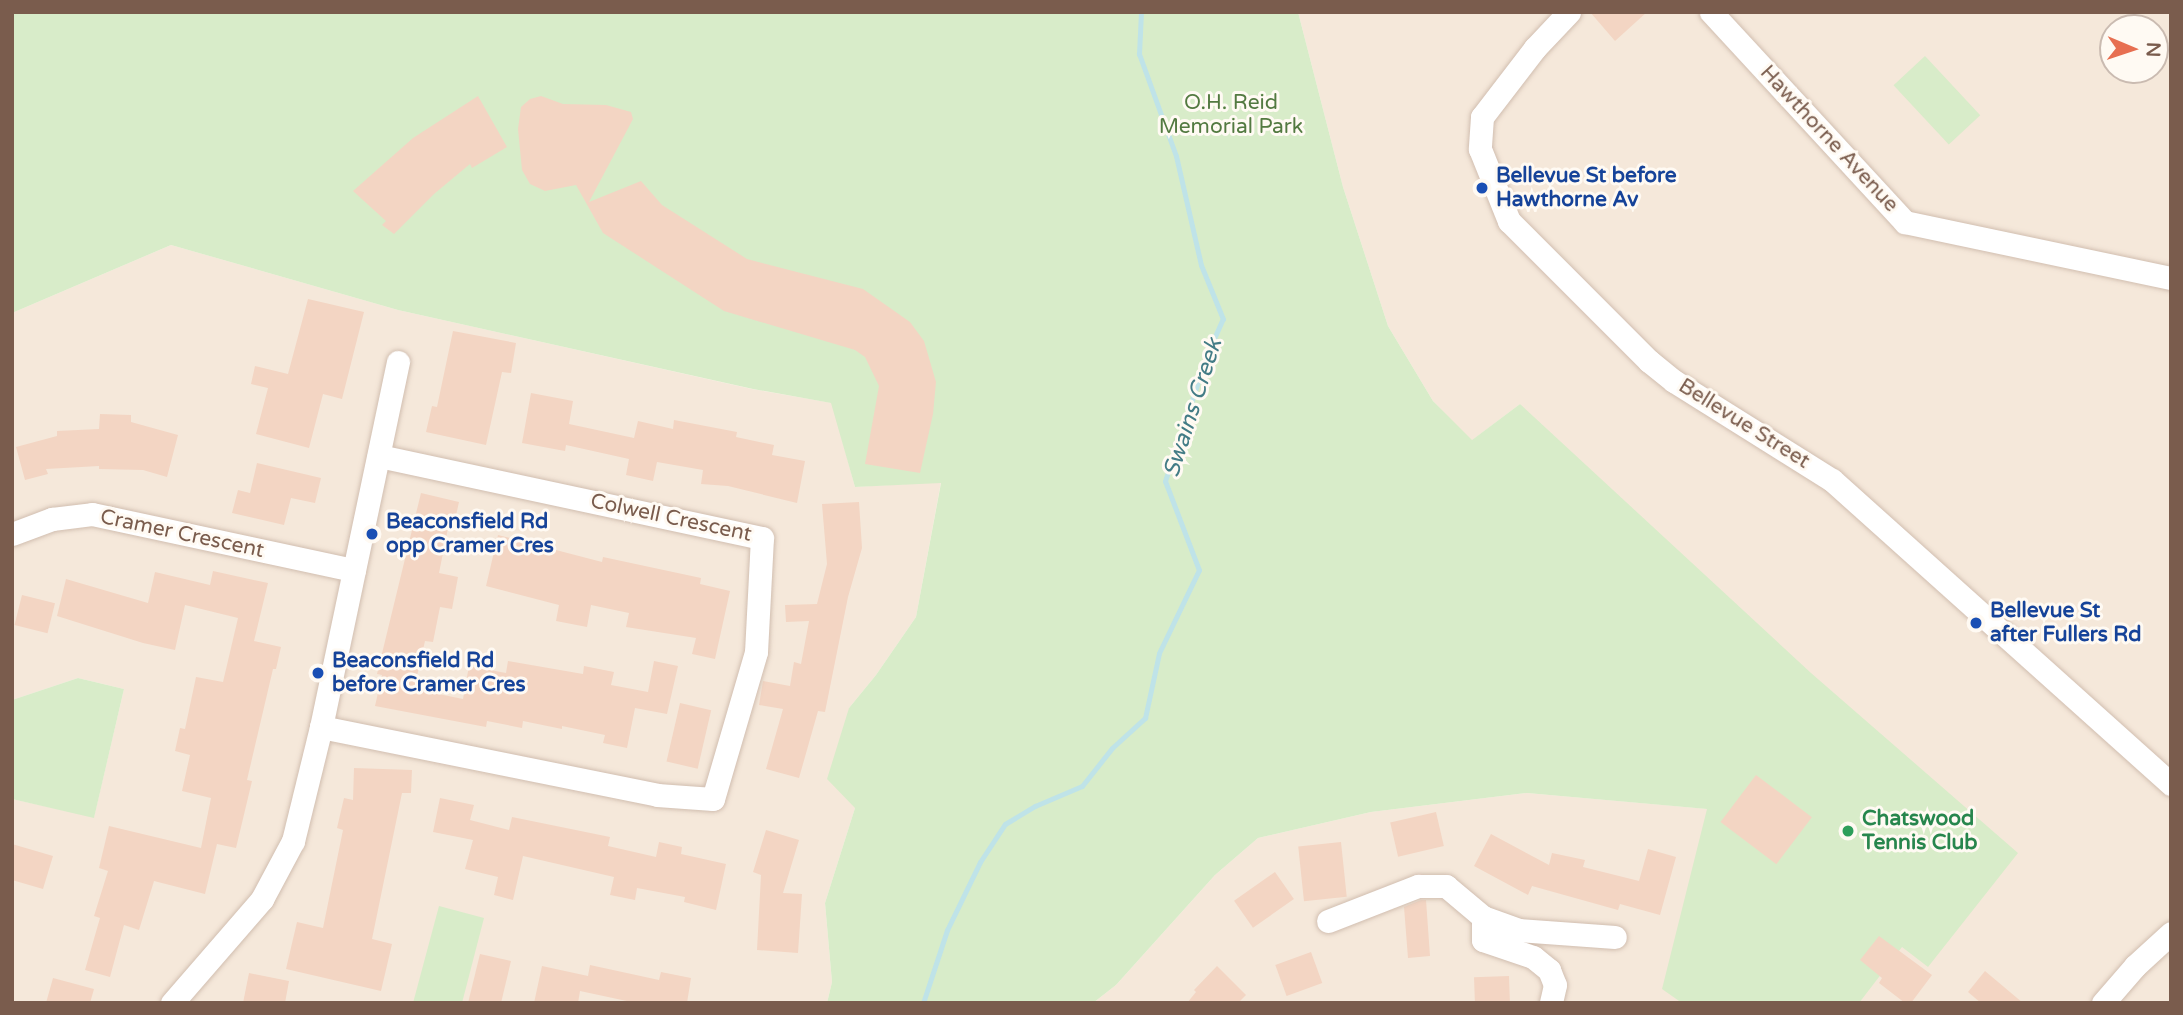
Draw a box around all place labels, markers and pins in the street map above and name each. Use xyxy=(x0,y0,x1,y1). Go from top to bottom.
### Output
place label: Bellevue St before Hawthorne Av xyxy=(1496,163,1677,213)
marker: Bellevue St before Hawthorne Av xyxy=(1474,180,1490,196)
place label: Beaconsfield Rd opp Cramer Cres xyxy=(386,509,554,559)
marker: Beaconsfield Rd opp Cramer Cres xyxy=(364,526,380,542)
place label: Bellevue St after Fullers Rd xyxy=(1990,598,2142,648)
marker: Bellevue St after Fullers Rd xyxy=(1968,615,1984,631)
place label: Beaconsfield Rd before Cramer Cres xyxy=(332,648,525,698)
marker: Beaconsfield Rd before Cramer Cres xyxy=(310,665,326,681)
place label: Chatswood Tennis Club xyxy=(1862,806,1978,856)
marker: Chatswood Tennis Club xyxy=(1840,823,1856,839)

